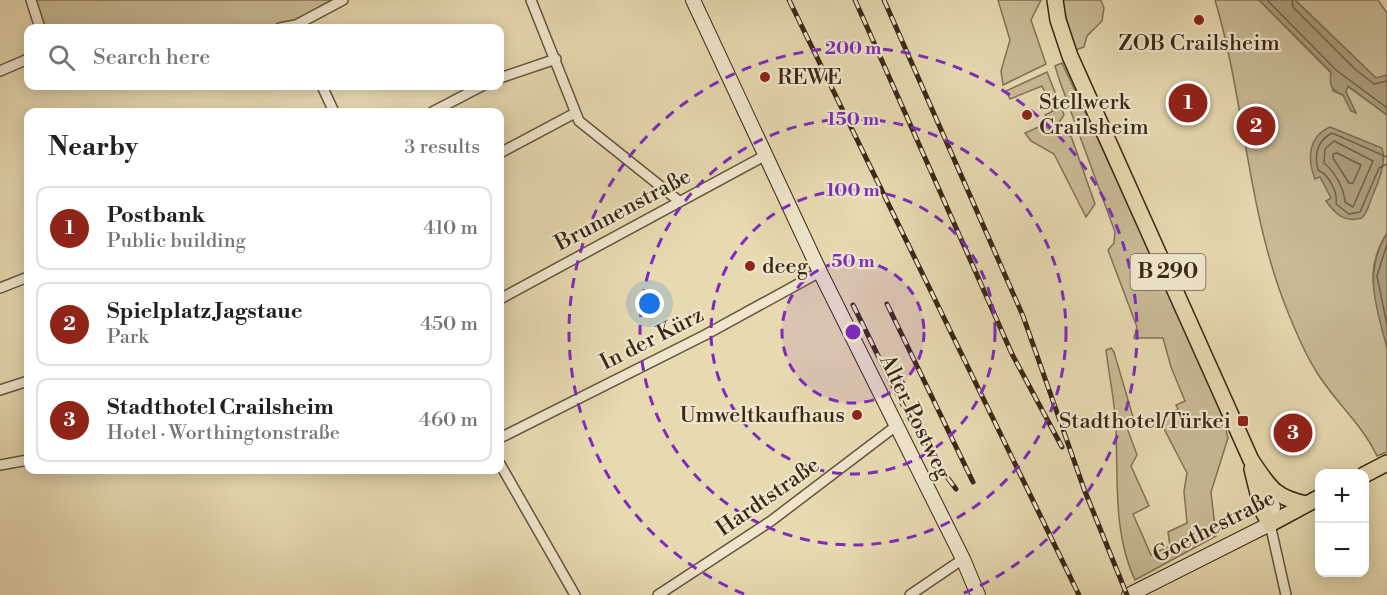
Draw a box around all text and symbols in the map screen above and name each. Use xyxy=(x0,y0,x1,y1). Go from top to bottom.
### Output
marker: ZOB Crailsheim xyxy=(1192,13,1206,27)
search box xyxy=(24,24,504,90)
place label: ZOB Crailsheim xyxy=(1118,30,1280,57)
text: 200 m xyxy=(825,37,882,60)
icon: search xyxy=(45,41,78,74)
text: Search here xyxy=(93,44,210,71)
place label: REWE xyxy=(777,64,842,91)
marker: REWE xyxy=(758,70,772,84)
pin: 1 xyxy=(1168,80,1208,126)
place label: Stellwerk Crailsheim xyxy=(1039,89,1149,141)
pin: 2 xyxy=(1236,104,1276,148)
text: 150 m xyxy=(827,108,880,131)
marker: Stellwerk Crailsheim xyxy=(1020,108,1034,122)
text: Nearby xyxy=(48,131,138,163)
text: 3 results xyxy=(404,135,480,160)
street label: Brunnenstraße xyxy=(549,163,696,258)
text: 100 m xyxy=(826,179,880,202)
text: Postbank xyxy=(107,202,205,229)
text: 1 xyxy=(65,216,74,241)
text: 410 m xyxy=(423,216,478,241)
text: Public building xyxy=(107,229,246,254)
text: 50 m xyxy=(831,250,875,273)
place label: deeg xyxy=(762,253,809,280)
road number: B 290 xyxy=(1130,254,1206,290)
marker: deeg xyxy=(743,259,757,273)
your location xyxy=(635,289,664,318)
text: Spielplatz Jagstaue xyxy=(107,298,303,325)
street label: In der Kürz xyxy=(596,301,708,377)
text: 2 xyxy=(63,312,76,337)
text: 450 m xyxy=(420,312,478,337)
centre of rings xyxy=(843,322,863,342)
text: Park xyxy=(107,325,149,350)
street label: Alter Postweg xyxy=(873,349,957,484)
text: Stadthotel Crailsheim xyxy=(107,394,334,421)
place label: Umweltkaufhaus xyxy=(679,402,845,429)
text: 3 xyxy=(63,408,76,433)
text: 460 m xyxy=(419,408,478,433)
marker: Umweltkaufhaus xyxy=(850,408,864,422)
place label: Stadthotel/Türkei xyxy=(1059,408,1231,435)
pin: 3 xyxy=(1274,410,1312,456)
marker: Stadthotel/Türkei xyxy=(1236,414,1250,428)
text: Hotel · Worthingtonstraße xyxy=(107,421,340,446)
street label: Hardtstraße xyxy=(711,452,825,542)
map controls xyxy=(1315,469,1369,577)
button: + xyxy=(1315,469,1369,523)
street label: Goethestraße xyxy=(1148,485,1280,569)
button: − xyxy=(1315,523,1369,577)

